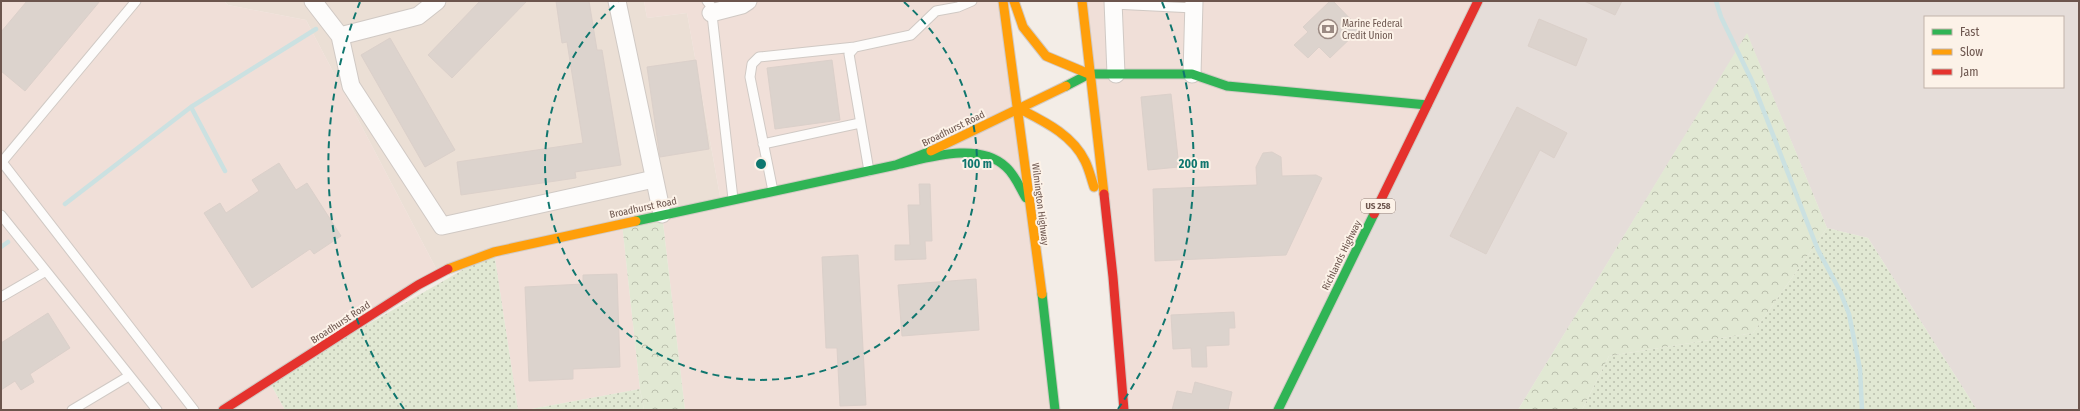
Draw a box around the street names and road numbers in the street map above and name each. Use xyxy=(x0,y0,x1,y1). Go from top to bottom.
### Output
street label: Broadhurst Road xyxy=(920,108,987,149)
street label: Wilmington Highway xyxy=(1029,162,1051,247)
street label: Broadhurst Road xyxy=(608,195,678,221)
road number: US 258 xyxy=(1361,199,1395,213)
street label: Richlands Highway xyxy=(1320,218,1364,292)
street label: Broadhurst Road xyxy=(309,299,373,347)

